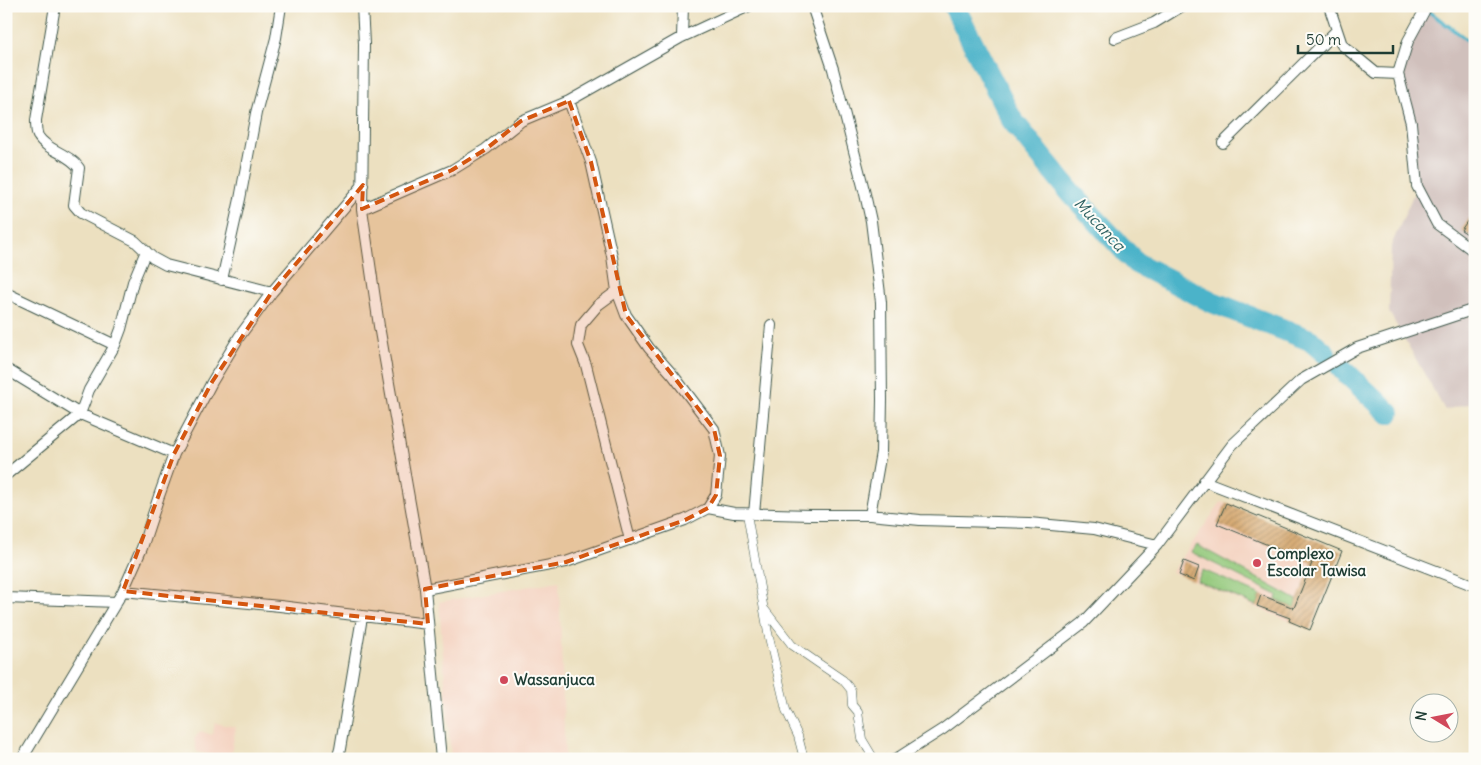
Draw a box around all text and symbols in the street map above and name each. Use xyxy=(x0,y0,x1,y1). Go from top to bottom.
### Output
scale bar xyxy=(1298,22,1394,54)
text: 50 m xyxy=(1306,30,1341,49)
water label: Mucanca xyxy=(1070,193,1130,255)
place label: Complexo Escolar Tawisa xyxy=(1267,544,1367,580)
marker: Complexo Escolar Tawisa xyxy=(1251,557,1263,569)
place label: Wassanjuca xyxy=(514,670,595,689)
marker: Wassanjuca xyxy=(498,674,510,686)
north arrow xyxy=(1408,692,1458,742)
text: N xyxy=(1411,709,1431,722)

